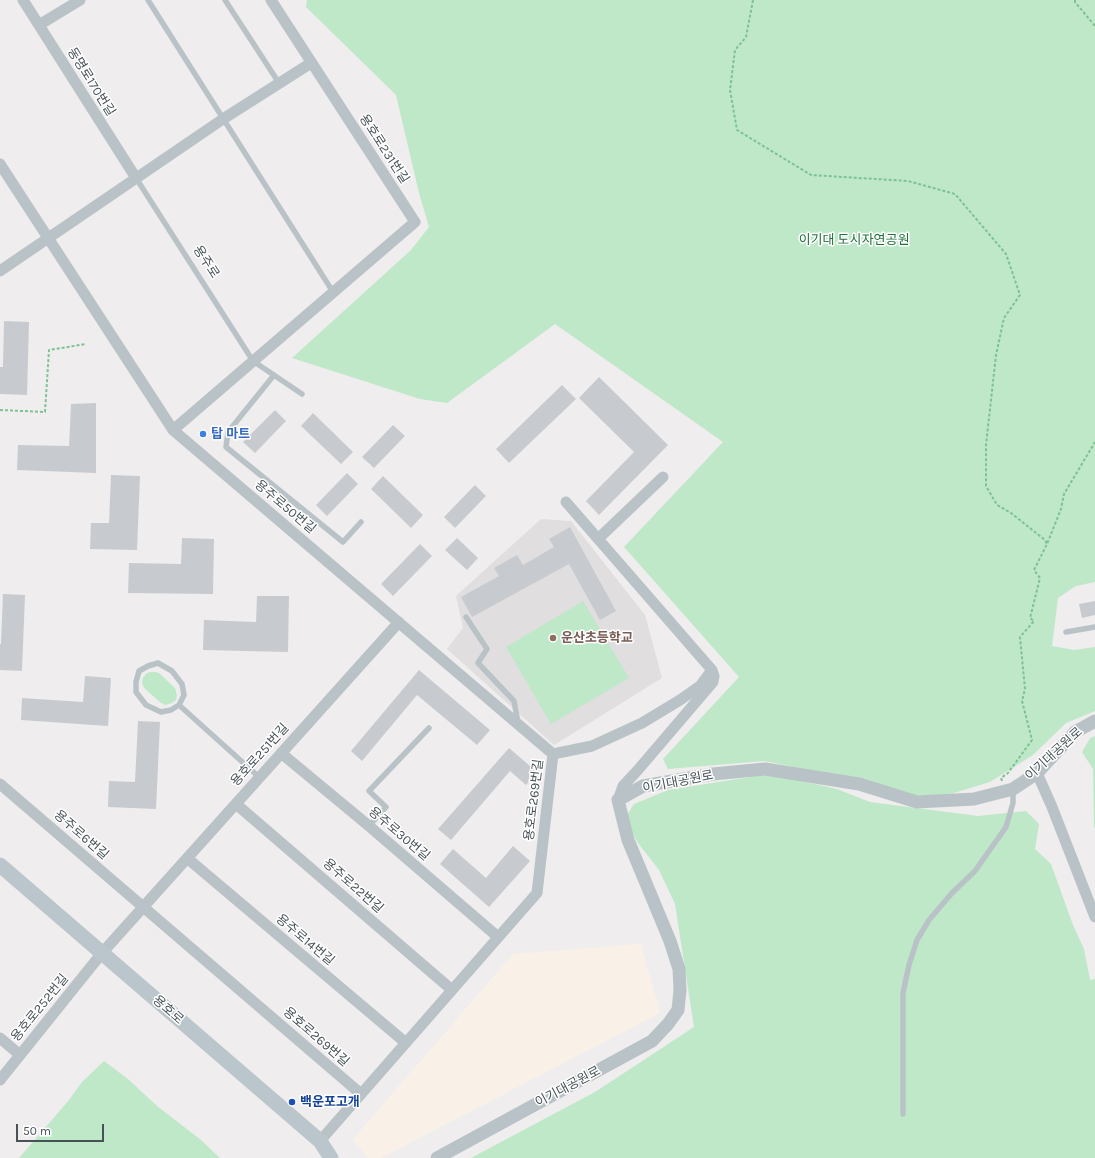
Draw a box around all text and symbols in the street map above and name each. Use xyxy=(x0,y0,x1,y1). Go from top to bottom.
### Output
street label: 동명로170번길 xyxy=(64,45,118,119)
street label: 용호로231번길 xyxy=(356,111,412,187)
park label: 이기대 도시자연공원 xyxy=(799,232,909,248)
street label: 용주로 xyxy=(190,243,222,281)
place label: 탑 마트 xyxy=(211,426,250,442)
marker: 탑 마트 xyxy=(198,429,208,439)
street label: 용주로50번길 xyxy=(251,477,319,537)
place label: 운산초등학교 xyxy=(561,630,633,646)
marker: 운산초등학교 xyxy=(548,633,558,643)
street label: 용호로251번길 xyxy=(228,720,292,790)
street label: 이기대공원로 xyxy=(1022,724,1086,784)
street label: 용호로269번길 xyxy=(521,758,547,842)
street label: 이기대공원로 xyxy=(641,767,715,797)
street label: 용주로30번길 xyxy=(365,804,433,864)
street label: 용주로6번길 xyxy=(51,807,111,863)
street label: 용주로22번길 xyxy=(320,856,386,916)
street label: 용주로14번길 xyxy=(273,911,337,969)
street label: 용호로252번길 xyxy=(8,971,72,1045)
street label: 용호로 xyxy=(149,992,187,1028)
street label: 용호로269번길 xyxy=(280,1004,352,1070)
street label: 이기대공원로 xyxy=(533,1063,603,1111)
place label: 백운포고개 xyxy=(300,1094,360,1110)
marker: 백운포고개 xyxy=(287,1097,297,1107)
scale bar xyxy=(18,1116,106,1142)
text: 50 m xyxy=(23,1124,51,1138)

